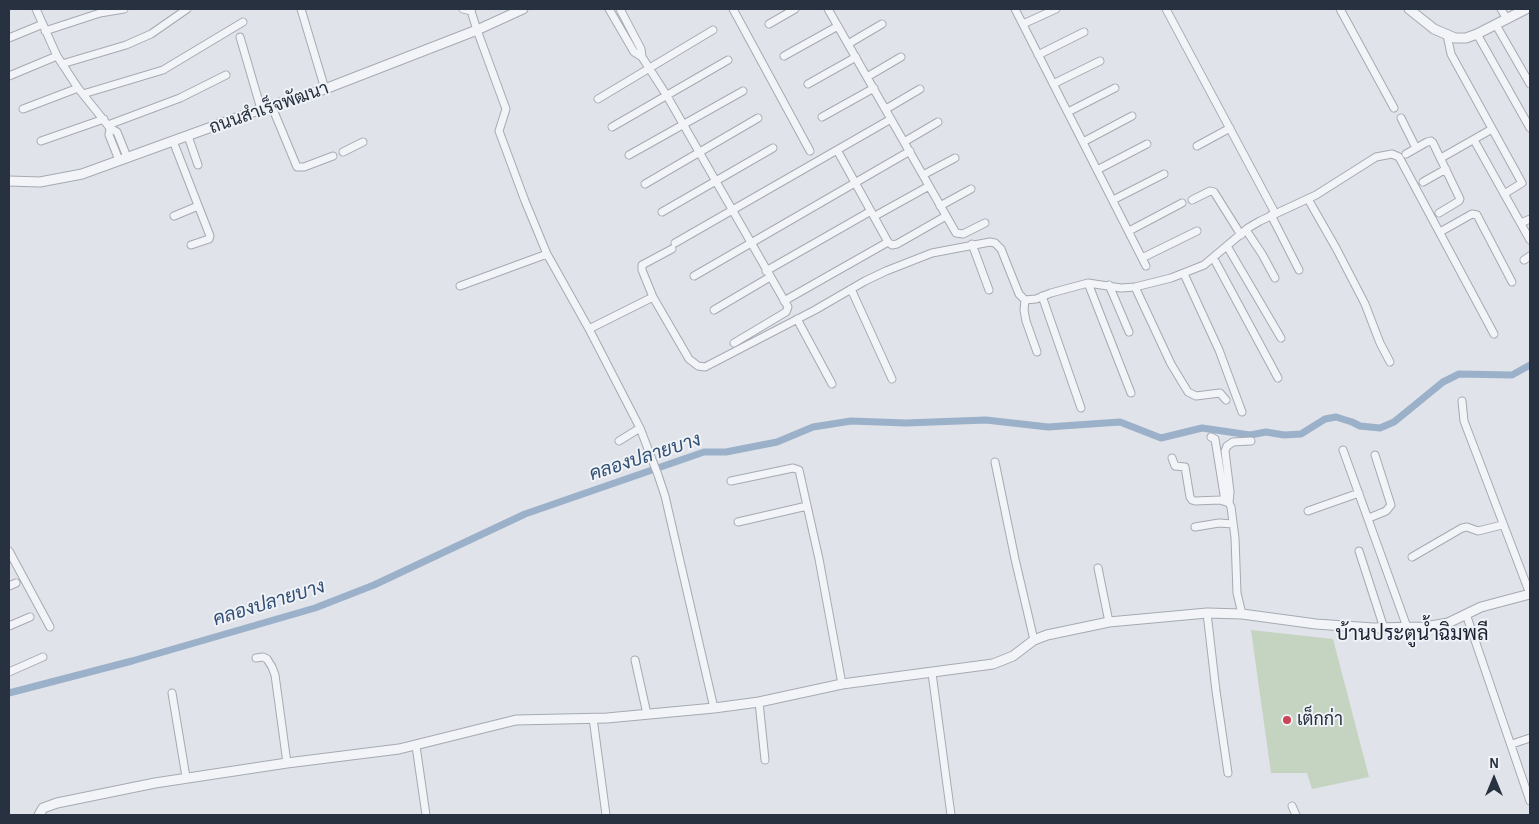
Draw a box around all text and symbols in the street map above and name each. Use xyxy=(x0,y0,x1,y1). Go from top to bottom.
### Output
street label: ถนนสำเร็จพัฒนา xyxy=(206,77,332,139)
water label: คลองปลายบาง xyxy=(586,428,704,486)
water label: คลองปลายบาง xyxy=(210,575,328,631)
district label: บ้านประตูน้ำฉิมพลี xyxy=(1335,622,1489,646)
place label: เต็กก่า xyxy=(1297,709,1343,731)
marker: เต็กก่า xyxy=(1281,714,1293,726)
north arrow xyxy=(1469,754,1519,804)
text: N xyxy=(1489,757,1499,771)

